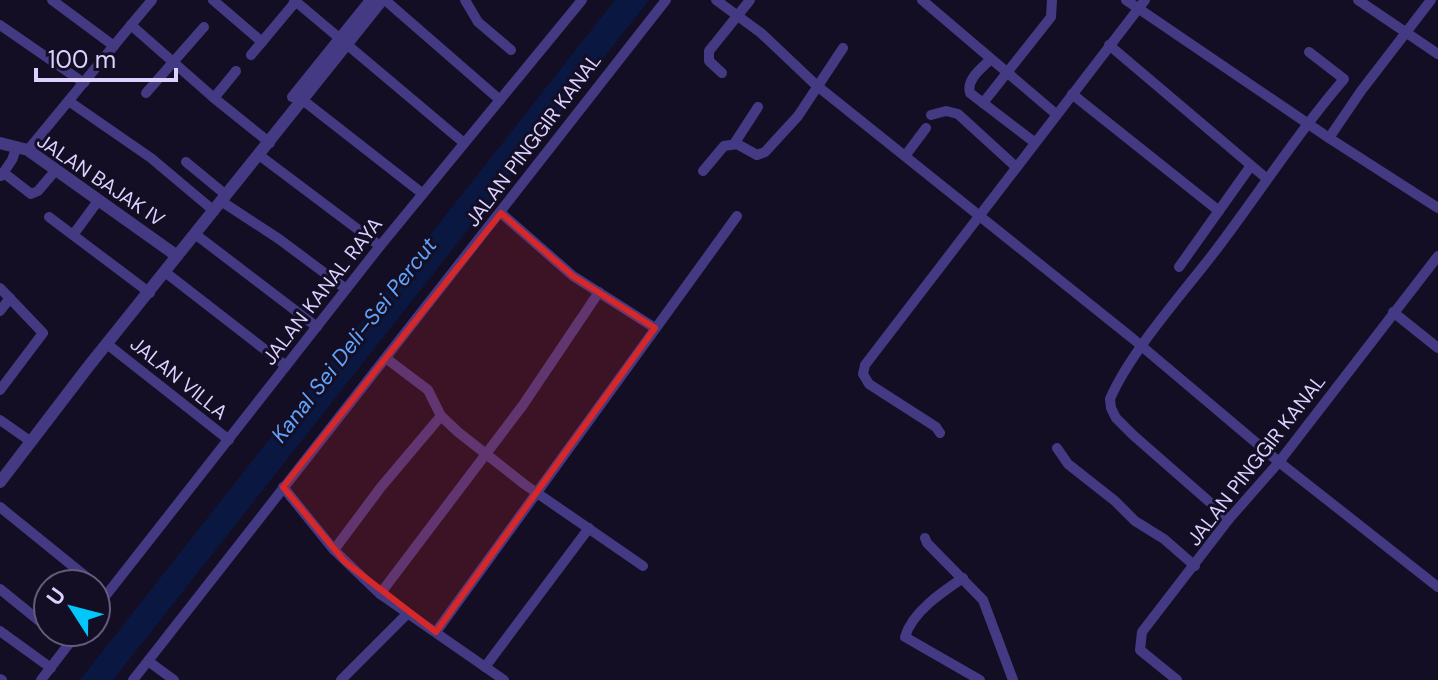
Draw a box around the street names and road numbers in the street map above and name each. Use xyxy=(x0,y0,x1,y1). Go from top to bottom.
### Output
street label: JALAN PINGGIR KANAL xyxy=(459,48,607,232)
street label: JALAN BAJAK IV xyxy=(32,128,170,232)
street label: JALAN KANAL RAYA xyxy=(256,212,388,370)
street label: JALAN VILLA xyxy=(125,331,233,425)
street label: JALAN PINGGIR KANAL xyxy=(1181,369,1331,551)

